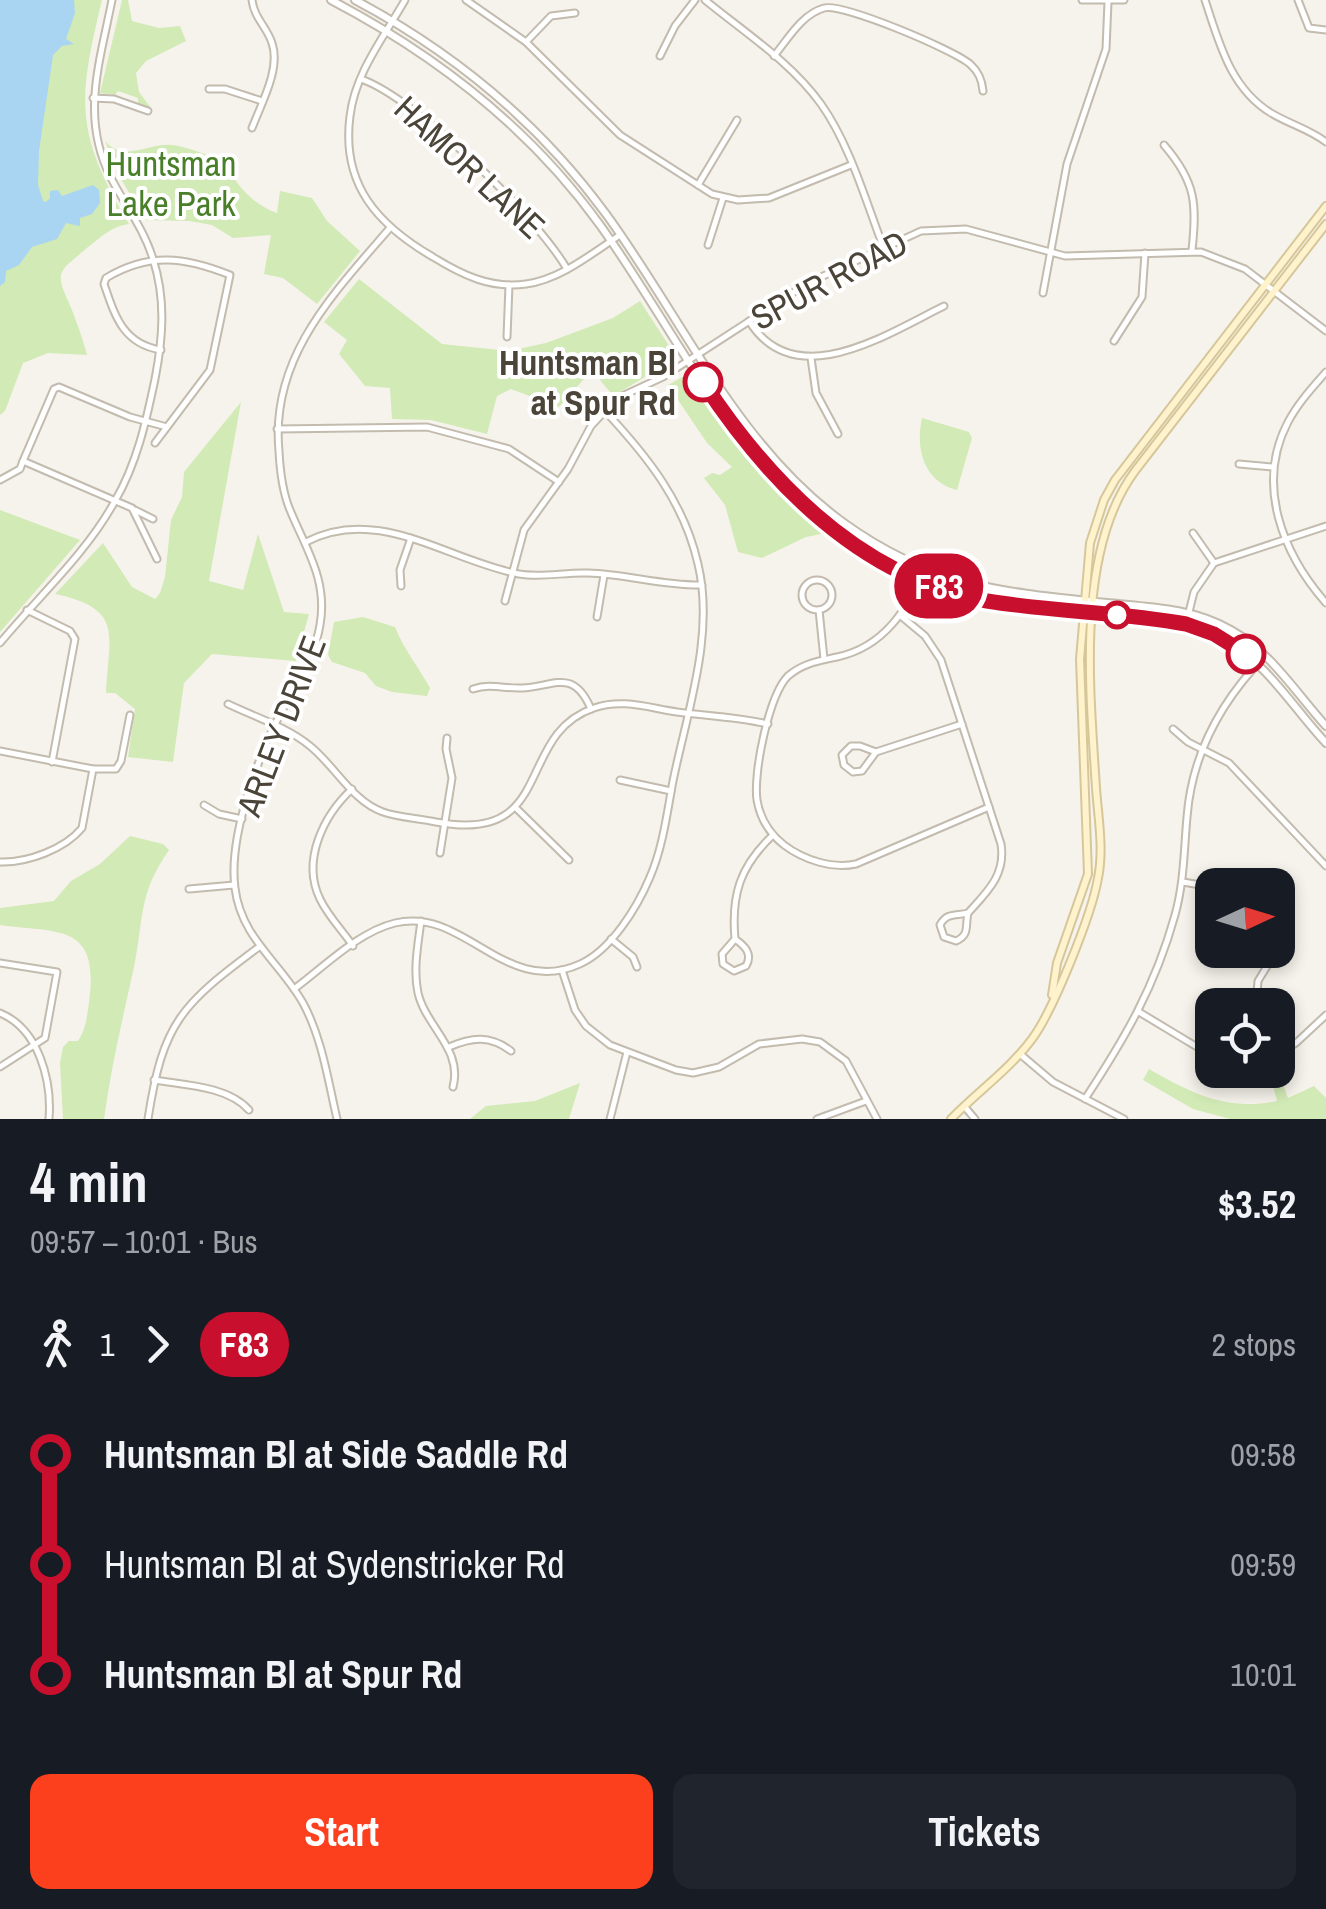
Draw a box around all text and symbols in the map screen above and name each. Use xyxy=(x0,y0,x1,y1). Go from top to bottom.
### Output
street label: HAMOR LANE xyxy=(385,85,555,249)
park label: Huntsman Lake Park xyxy=(106,140,236,227)
street label: SPUR ROAD xyxy=(743,219,915,341)
place label: Huntsman Bl at Spur Rd xyxy=(499,339,676,426)
marker: Huntsman Bl at Spur Rd xyxy=(684,363,722,401)
line badge: F83 xyxy=(882,554,996,618)
text: F83 xyxy=(914,563,964,610)
unlabelled marker xyxy=(1104,602,1130,628)
street label: ARLEY DRIVE xyxy=(225,629,337,824)
unlabelled marker xyxy=(1227,635,1265,673)
north arrow xyxy=(1195,868,1295,968)
map controls xyxy=(1195,868,1295,1088)
button: locate xyxy=(1195,988,1295,1088)
text: 4 min xyxy=(30,1145,148,1219)
text: $3.52 xyxy=(1218,1179,1296,1230)
text: 09:57 – 10:01 · Bus xyxy=(30,1220,258,1263)
icon: walk xyxy=(30,1317,85,1372)
icon: forward xyxy=(130,1317,185,1372)
text: F83 xyxy=(220,1321,269,1368)
text: 1 xyxy=(100,1323,115,1366)
text: 2 stops xyxy=(1211,1323,1296,1366)
text: Huntsman Bl at Side Saddle Rd xyxy=(104,1429,568,1480)
text: 09:58 xyxy=(1230,1433,1296,1476)
text: Huntsman Bl at Sydenstricker Rd xyxy=(104,1539,565,1590)
text: 09:59 xyxy=(1230,1543,1296,1586)
text: Huntsman Bl at Spur Rd xyxy=(104,1649,462,1700)
text: 10:01 xyxy=(1230,1653,1296,1696)
button: Start xyxy=(30,1774,653,1889)
button: Tickets xyxy=(673,1774,1296,1889)

